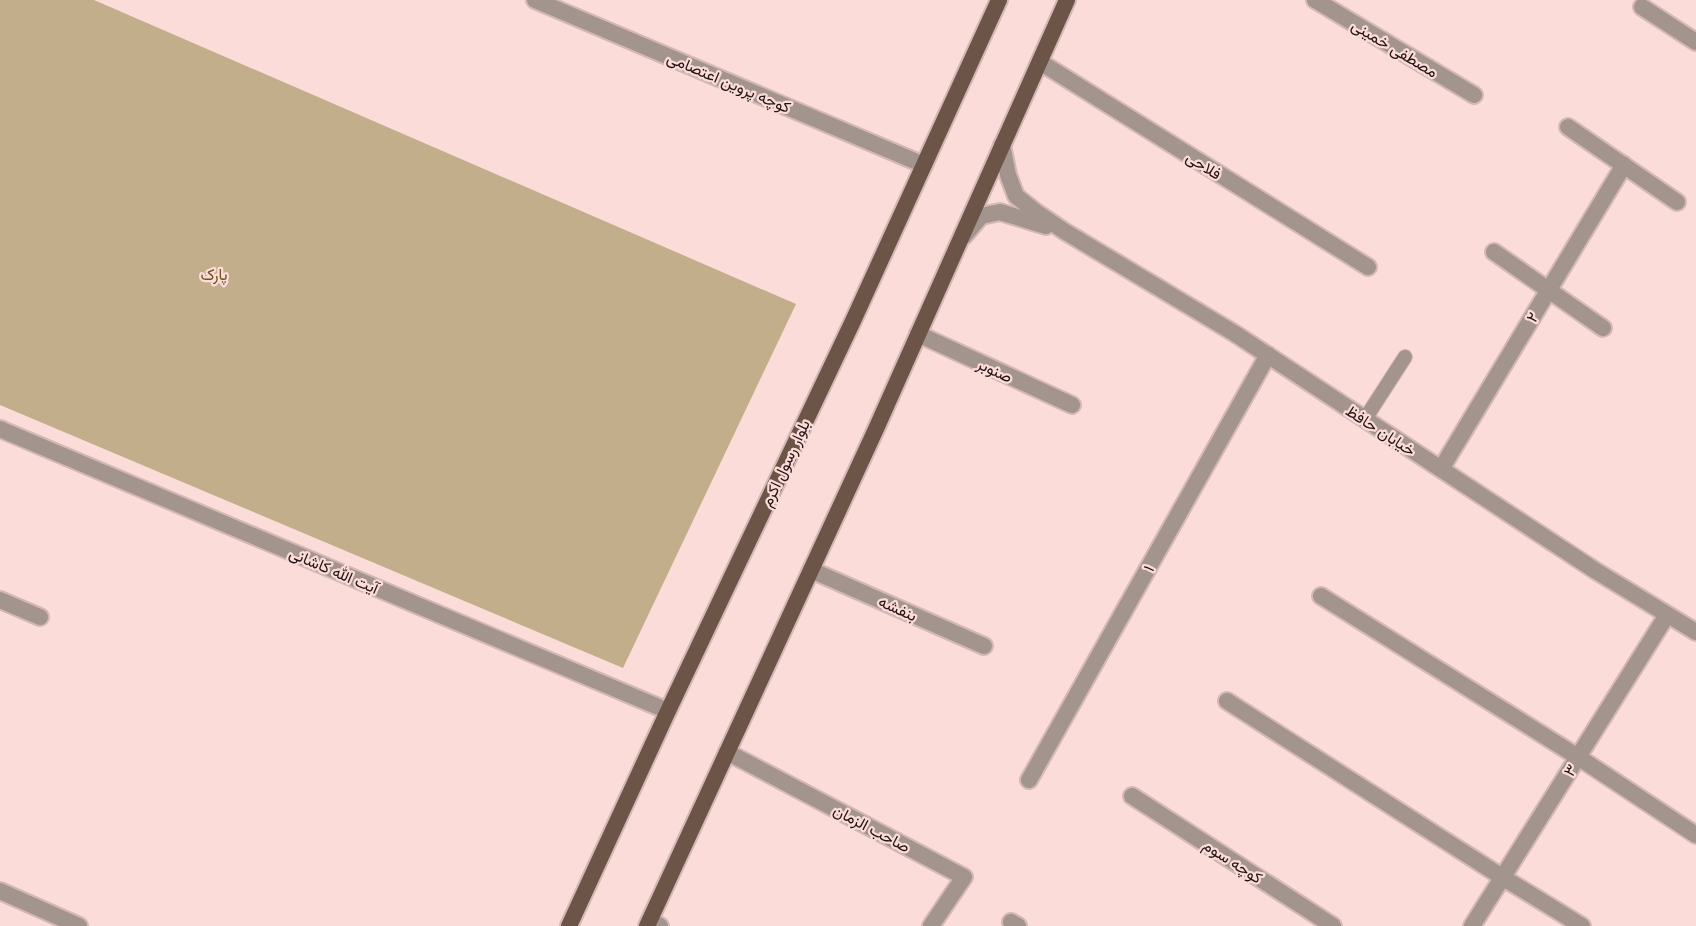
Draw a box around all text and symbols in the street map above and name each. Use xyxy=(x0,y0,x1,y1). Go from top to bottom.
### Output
street label: مصطفی خمینی xyxy=(1348,14,1442,82)
street label: کوچه پروین اعتصامی xyxy=(663,46,794,119)
street label: فلاحی xyxy=(1182,146,1226,184)
park label: پارک xyxy=(200,263,228,286)
street label: ۲ xyxy=(1520,308,1544,326)
street label: صنوبر xyxy=(973,352,1016,388)
street label: خیابان حافظ xyxy=(1342,399,1420,461)
street label: بلوار رسول اکرم xyxy=(755,416,815,510)
street label: آیت الله کاشانی xyxy=(286,541,383,599)
street label: ۱ xyxy=(1137,561,1159,575)
street label: بنفشه xyxy=(875,590,921,626)
street label: ۳ xyxy=(1558,760,1582,780)
street label: صاحب الزمان xyxy=(830,799,914,857)
street label: کوچه سوم xyxy=(1199,834,1267,889)

